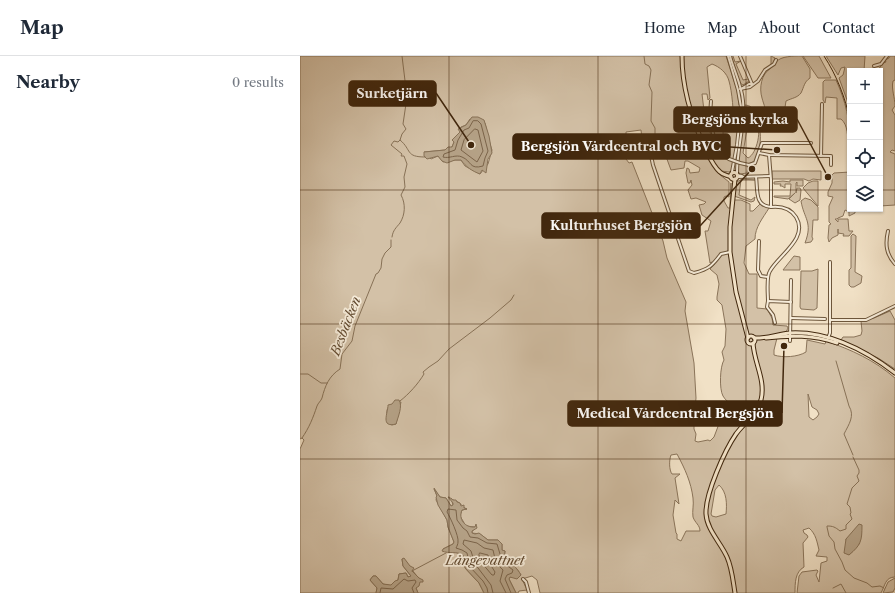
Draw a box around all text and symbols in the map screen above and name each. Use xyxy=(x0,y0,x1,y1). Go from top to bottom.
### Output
text: Map xyxy=(20,16,64,39)
text: Home xyxy=(644,19,685,37)
text: Map xyxy=(707,19,737,37)
text: About xyxy=(759,19,800,37)
text: Contact xyxy=(822,19,875,37)
map controls xyxy=(847,68,883,212)
button: + xyxy=(847,68,883,104)
text: Nearby xyxy=(16,72,80,92)
text: 0 results xyxy=(232,74,284,90)
callout: Surketjärn xyxy=(349,81,436,106)
text: Surketjärn xyxy=(356,85,428,101)
button: − xyxy=(847,104,883,140)
callout: Bergsjöns kyrka xyxy=(674,107,797,132)
text: Bergsjöns kyrka xyxy=(682,111,789,127)
callout: Bergsjön Vårdcentral och BVC xyxy=(513,134,730,159)
text: Bergsjön Vårdcentral och BVC xyxy=(521,138,721,154)
button: locate xyxy=(847,140,883,176)
button: layers xyxy=(847,176,883,212)
callout: Kulturhuset Bergsjön xyxy=(542,213,700,238)
text: Kulturhuset Bergsjön xyxy=(550,217,692,233)
water label: Besbäcken xyxy=(326,294,364,359)
callout: Medical Vårdcentral Bergsjön xyxy=(568,401,782,426)
text: Medical Vårdcentral Bergsjön xyxy=(576,405,774,421)
water label: Långevattnet xyxy=(445,552,526,568)

